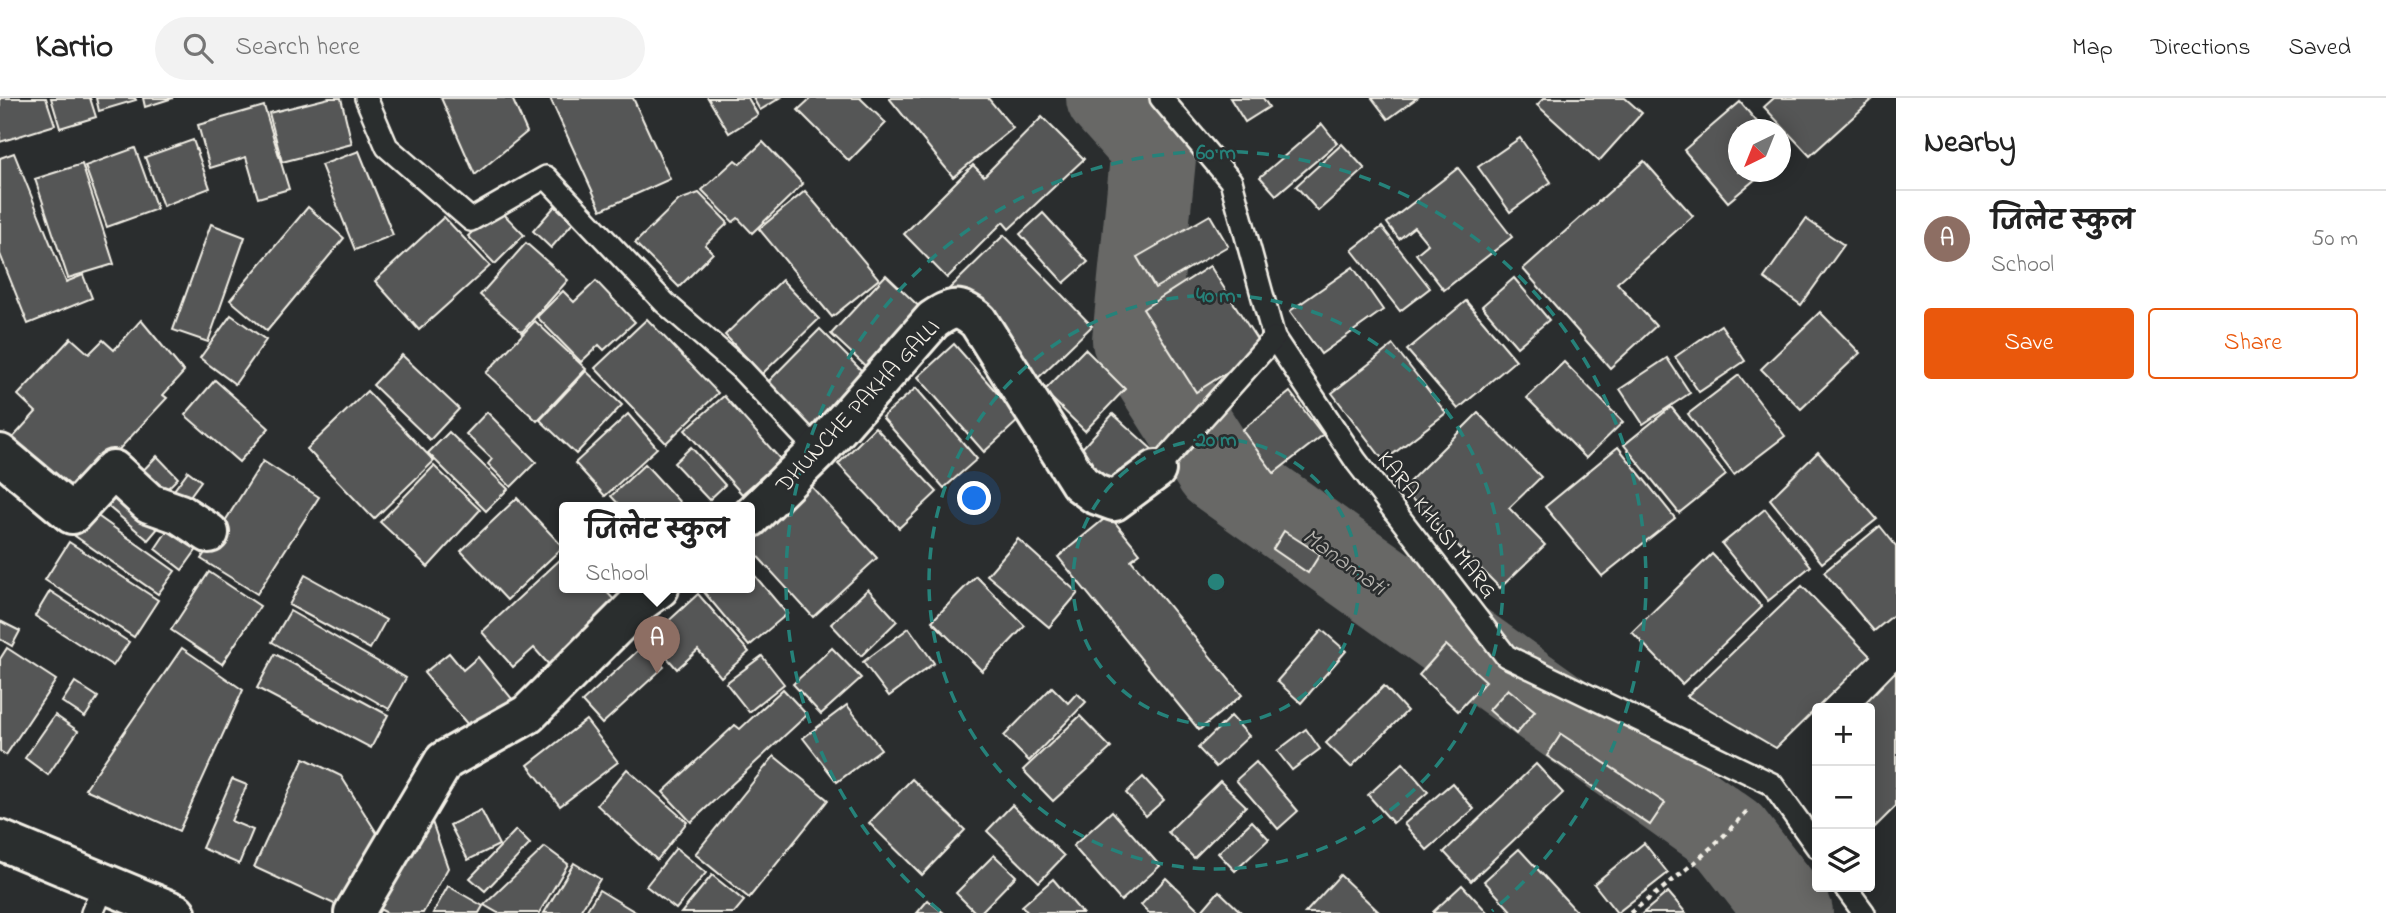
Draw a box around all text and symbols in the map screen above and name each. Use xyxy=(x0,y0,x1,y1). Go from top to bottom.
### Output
search box xyxy=(155,17,645,80)
text: Kartio xyxy=(35,24,113,72)
icon: search xyxy=(179,29,217,67)
text: Search here xyxy=(235,29,360,67)
text: Map xyxy=(2072,31,2113,66)
text: Directions xyxy=(2151,31,2250,66)
text: Saved xyxy=(2288,31,2351,66)
north arrow xyxy=(1728,119,1791,182)
text: Nearby xyxy=(1924,122,2016,166)
text: 60 m xyxy=(1196,139,1236,169)
text: जिलेट स्कुल xyxy=(1991,204,2134,242)
text: A xyxy=(1940,223,1954,256)
text: 50 m xyxy=(2311,223,2358,256)
text: School xyxy=(1991,249,2054,282)
text: 40 m xyxy=(1196,282,1236,312)
button: Save xyxy=(1924,308,2134,379)
button: Share xyxy=(2148,308,2358,379)
street label: DHUNCHE PAKHA GALLI xyxy=(768,312,948,502)
text: 20 m xyxy=(1194,426,1237,456)
street label: KARA KHUSI MARG xyxy=(1368,445,1504,606)
your location xyxy=(957,481,991,515)
popup xyxy=(559,502,755,593)
text: जिलेट स्कुल xyxy=(585,513,729,551)
water label: Manamati xyxy=(1294,521,1395,607)
text: School xyxy=(585,558,648,591)
centre of rings xyxy=(1204,570,1228,594)
pin: A xyxy=(634,616,680,674)
map controls xyxy=(1812,703,1875,892)
button: + xyxy=(1812,703,1875,766)
button: − xyxy=(1812,766,1875,829)
button: layers xyxy=(1812,829,1875,892)

